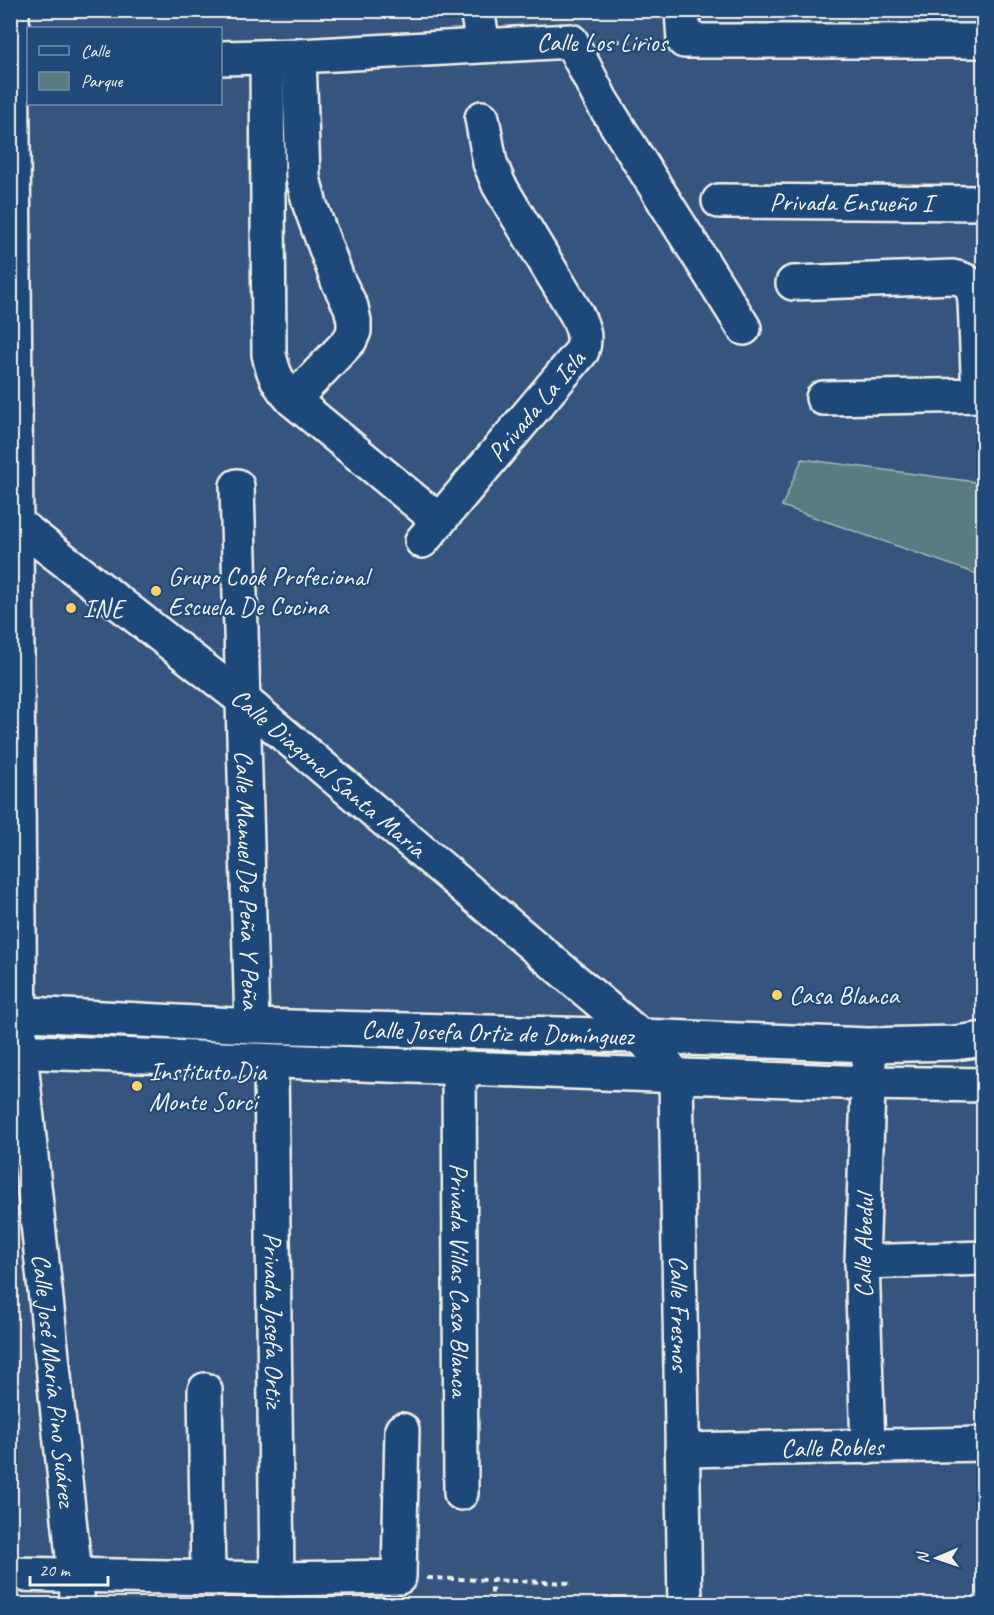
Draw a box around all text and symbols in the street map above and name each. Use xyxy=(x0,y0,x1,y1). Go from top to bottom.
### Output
street label: Calle Los Lirios xyxy=(537,26,670,59)
legend xyxy=(27,27,222,105)
text: Calle xyxy=(81,40,110,62)
text: Parque xyxy=(81,70,123,92)
street label: Privada Ensueño I xyxy=(770,185,938,219)
street label: Privada La Isla xyxy=(480,342,593,468)
place label: Grupo Cook Profecional Escuela De Cocina xyxy=(168,560,373,623)
marker: Grupo Cook Profecional Escuela De Cocina xyxy=(149,584,163,598)
place label: INE xyxy=(83,592,127,625)
marker: INE xyxy=(64,601,78,615)
street label: Calle Diagonal Santa María xyxy=(225,680,435,866)
street label: Calle Manuel De Peña Y Peña xyxy=(228,750,268,1011)
place label: Casa Blanca xyxy=(789,979,901,1012)
marker: Casa Blanca xyxy=(770,988,784,1002)
street label: Calle Josefa Ortiz de Domínguez xyxy=(361,1012,636,1052)
place label: Instituto Dia Monte Sorci xyxy=(149,1055,268,1118)
marker: Instituto Dia Monte Sorci xyxy=(130,1079,144,1093)
street label: Privada Villas Casa Blanca xyxy=(443,1163,477,1399)
street label: Calle Abedul xyxy=(845,1189,881,1299)
street label: Privada Josefa Ortiz xyxy=(256,1232,292,1411)
street label: Calle José María Pino Suárez xyxy=(25,1252,84,1511)
street label: Calle Fresnos xyxy=(663,1255,698,1373)
street label: Calle Robles xyxy=(780,1429,886,1465)
north arrow xyxy=(907,1528,967,1588)
scale bar xyxy=(30,1549,108,1587)
text: N xyxy=(913,1550,933,1564)
text: 20 m xyxy=(39,1559,72,1581)

